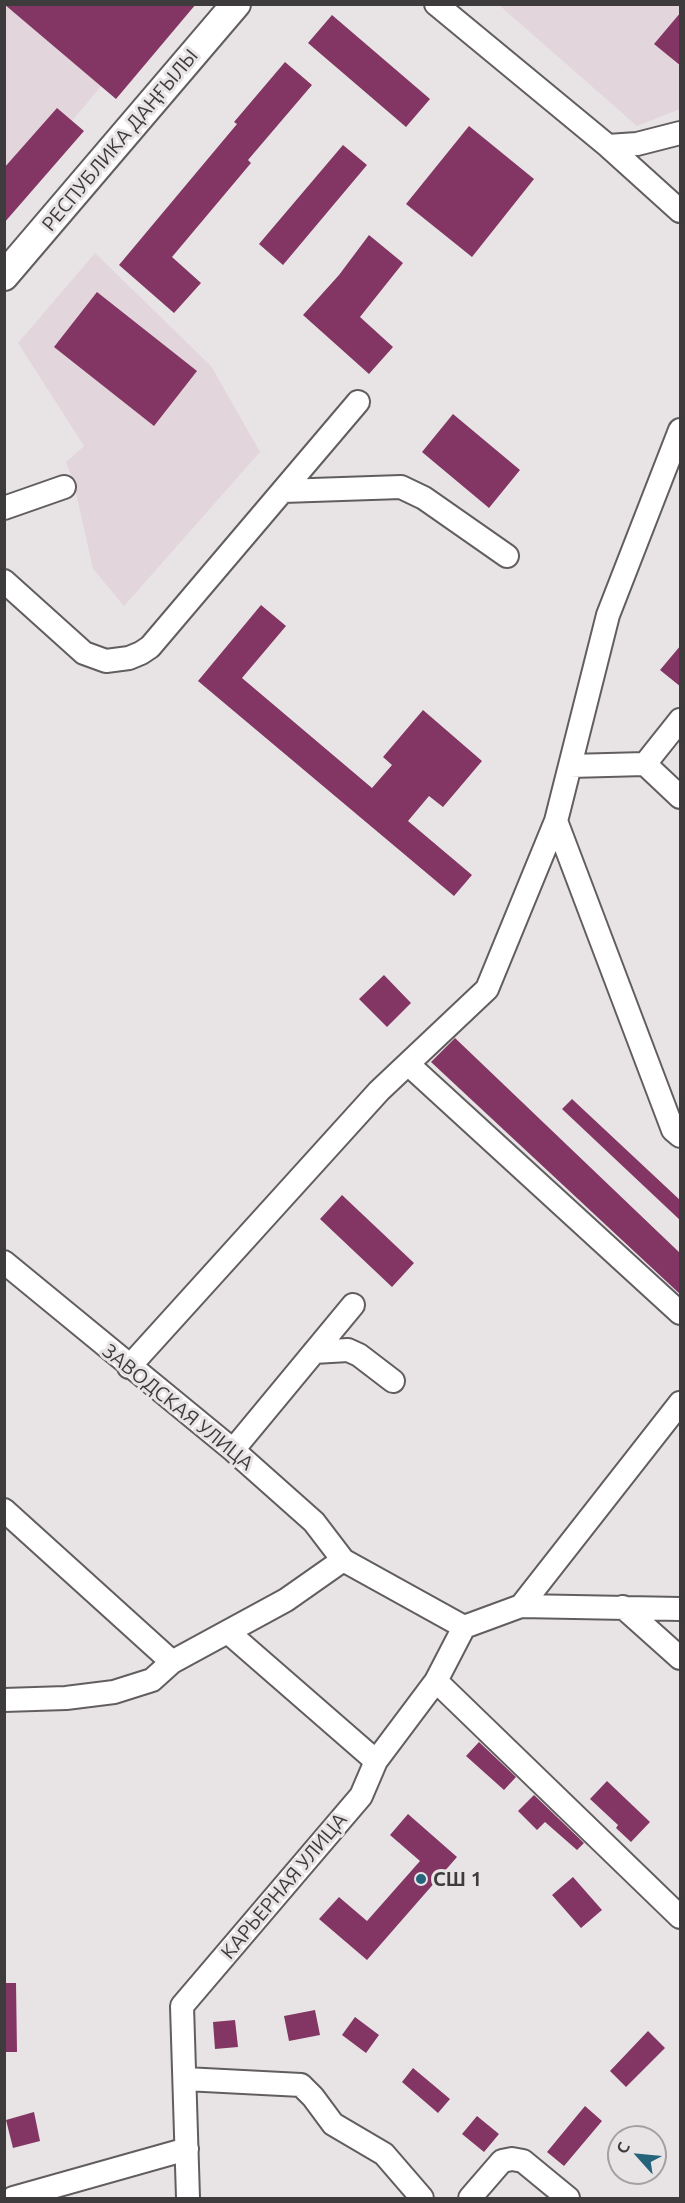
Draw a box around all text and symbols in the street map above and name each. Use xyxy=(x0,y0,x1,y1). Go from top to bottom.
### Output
street label: РЕСПУБЛИКА ДАҢҒЫЛЫ xyxy=(37,44,203,236)
street label: ЗАВОДСКАЯ УЛИЦА xyxy=(98,1339,258,1475)
street label: КАРЬЕРНАЯ УЛИЦА xyxy=(216,1808,352,1964)
place label: СШ 1 xyxy=(433,1867,482,1891)
marker: СШ 1 xyxy=(414,1872,428,1886)
north arrow xyxy=(607,2125,667,2185)
text: С xyxy=(612,2139,633,2156)

